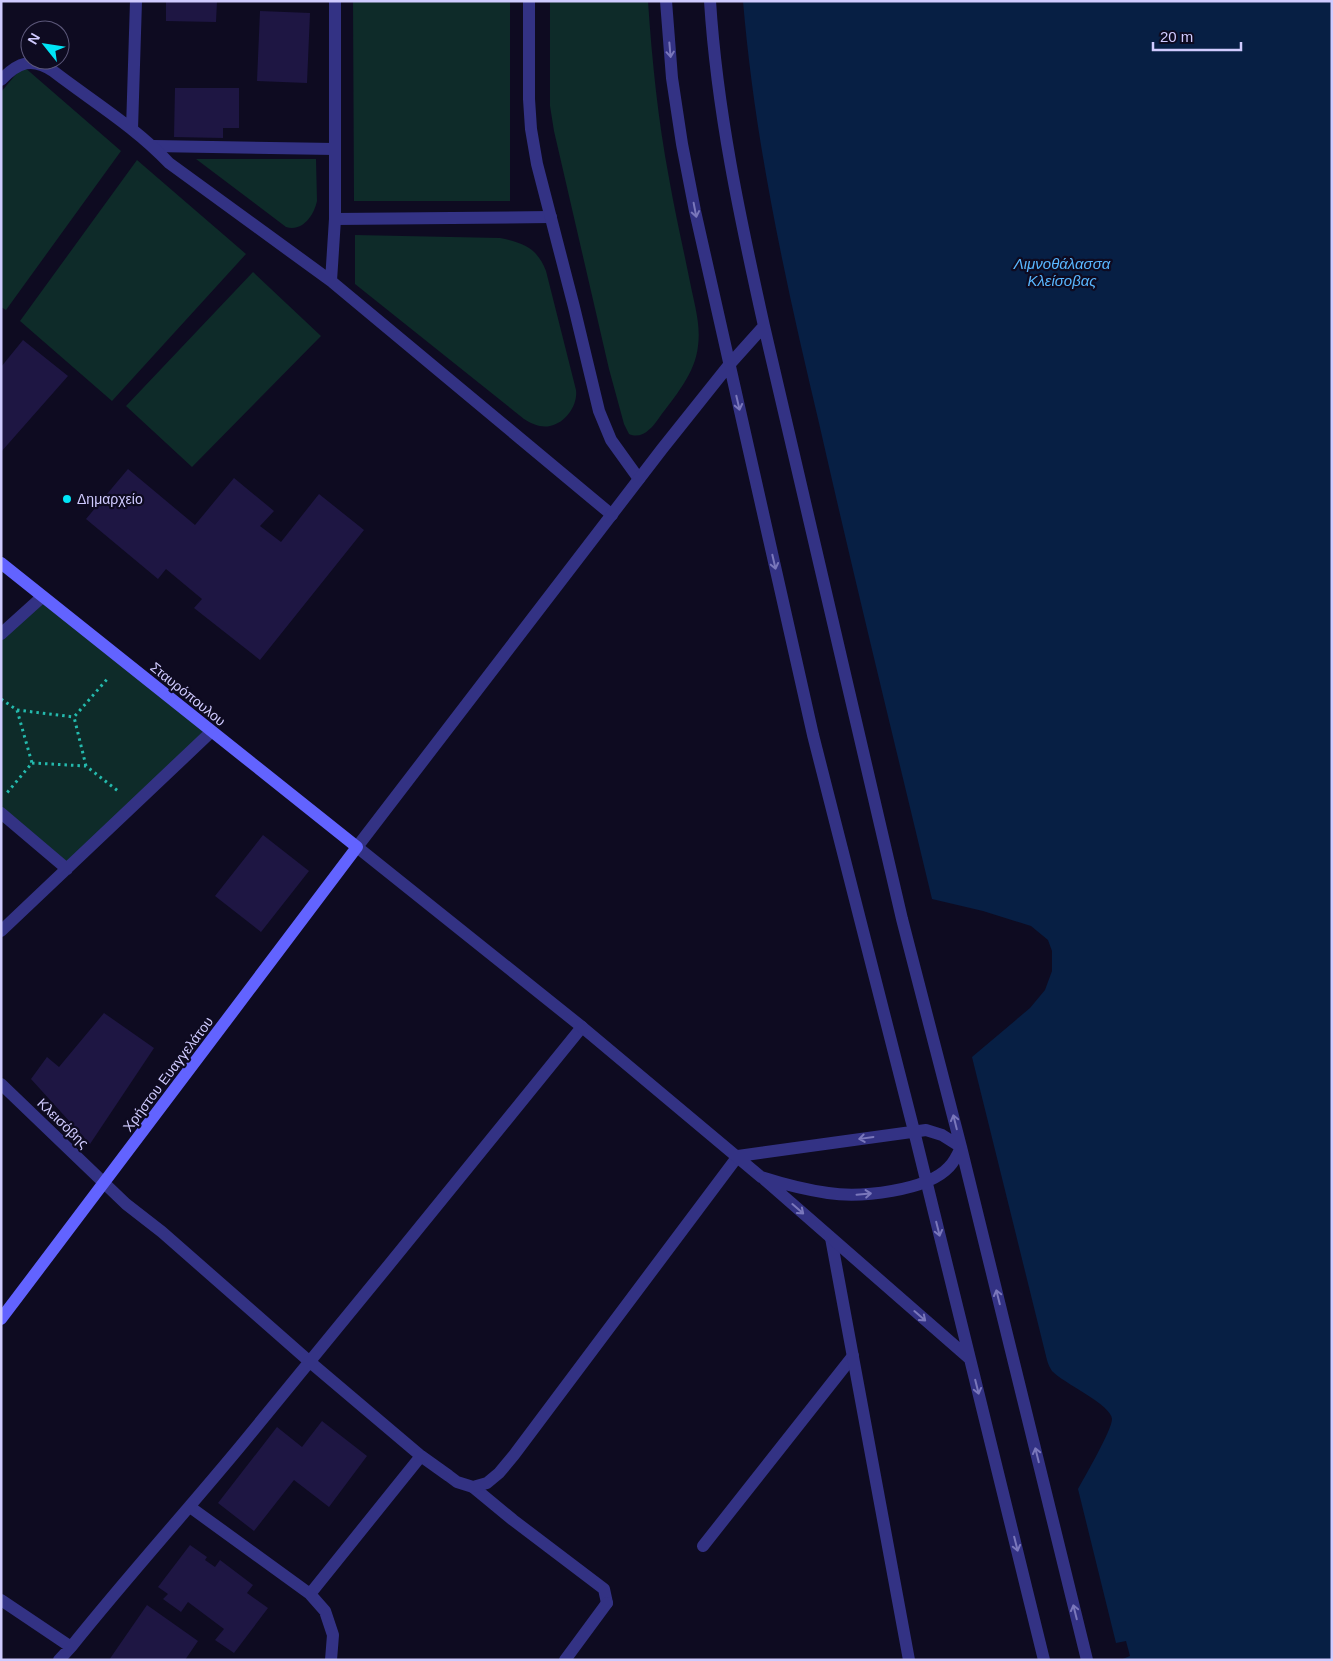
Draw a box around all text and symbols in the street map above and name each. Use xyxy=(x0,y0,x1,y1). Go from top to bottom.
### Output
north arrow xyxy=(20,20,70,70)
scale bar xyxy=(1153,20,1240,52)
text: 20 m xyxy=(1160,28,1193,45)
text: N xyxy=(24,30,43,47)
one-way arrow xyxy=(665,42,675,58)
one-way arrow xyxy=(691,202,700,218)
water label: Λιμνοθάλασσα Κλείσοβας xyxy=(1013,255,1111,289)
one-way arrow xyxy=(734,395,743,411)
place label: Δημαρχείο xyxy=(77,491,143,507)
marker: Δημαρχείο xyxy=(61,493,73,505)
one-way arrow xyxy=(770,553,779,569)
street label: Σταυρόπουλου xyxy=(147,659,229,729)
street label: Χρήστου Ευαγγελάτου xyxy=(120,1014,216,1134)
street label: Κλεισόβης xyxy=(34,1095,92,1151)
one-way arrow xyxy=(949,1115,959,1131)
one-way arrow xyxy=(858,1133,874,1143)
one-way arrow xyxy=(855,1189,871,1199)
one-way arrow xyxy=(791,1203,804,1214)
one-way arrow xyxy=(934,1220,943,1236)
one-way arrow xyxy=(993,1289,1002,1305)
one-way arrow xyxy=(914,1310,927,1322)
one-way arrow xyxy=(973,1378,982,1394)
one-way arrow xyxy=(1032,1447,1041,1463)
one-way arrow xyxy=(1011,1536,1021,1552)
one-way arrow xyxy=(1070,1605,1080,1621)

